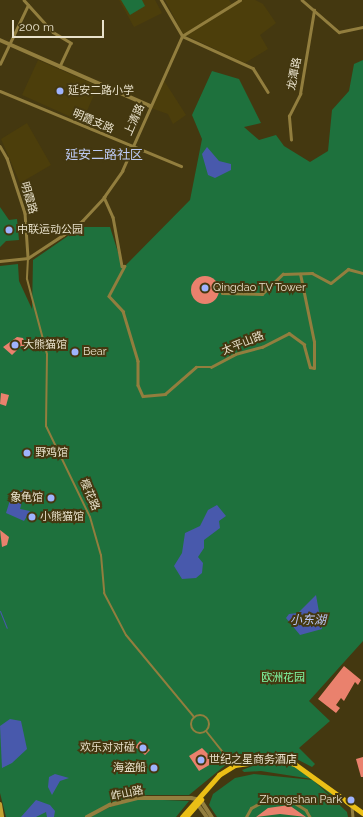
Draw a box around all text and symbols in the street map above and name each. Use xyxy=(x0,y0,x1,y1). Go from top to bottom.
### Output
scale bar xyxy=(14,12,106,38)
text: 200 m xyxy=(19,20,54,34)
street label: 龙潭路 xyxy=(285,57,305,91)
place label: 延安二路小学 xyxy=(68,84,134,98)
marker: 延安二路小学 xyxy=(55,86,65,96)
street label: 上清路 xyxy=(122,102,148,138)
street label: 明霞支路 xyxy=(70,107,116,137)
district label: 延安二路社区 xyxy=(65,147,143,163)
street label: 明霞路 xyxy=(17,180,39,216)
place label: 中联运动公园 xyxy=(17,223,83,237)
marker: 中联运动公园 xyxy=(4,225,14,235)
place label: Qingdao TV Tower xyxy=(213,281,307,295)
marker: Qingdao TV Tower xyxy=(200,283,210,293)
street label: 太平山路 xyxy=(220,330,266,358)
place label: 大熊猫馆 xyxy=(23,338,67,352)
marker: 大熊猫馆 xyxy=(10,340,20,350)
place label: Bear xyxy=(83,345,107,359)
marker: Bear xyxy=(70,347,80,357)
place label: 野鸡馆 xyxy=(35,446,68,460)
marker: 野鸡馆 xyxy=(22,448,32,458)
street label: 樱花路 xyxy=(76,477,102,513)
place label: 象龟馆 xyxy=(10,491,43,505)
marker: 象龟馆 xyxy=(46,493,56,503)
place label: 小熊猫馆 xyxy=(40,510,84,524)
marker: 小熊猫馆 xyxy=(27,512,37,522)
water label: 小东湖 xyxy=(290,614,326,628)
park label: 欧洲花园 xyxy=(261,671,305,685)
place label: 欢乐对对碰 xyxy=(80,741,135,755)
marker: 欢乐对对碰 xyxy=(138,743,148,753)
place label: 世纪之星商务酒店 xyxy=(209,753,297,767)
marker: 世纪之星商务酒店 xyxy=(196,755,206,765)
place label: 海盗船 xyxy=(113,761,146,775)
marker: 海盗船 xyxy=(149,763,159,773)
street label: 岞山路 xyxy=(109,784,145,804)
place label: Zhongshan Park xyxy=(260,793,342,807)
marker: Zhongshan Park xyxy=(345,794,357,806)

